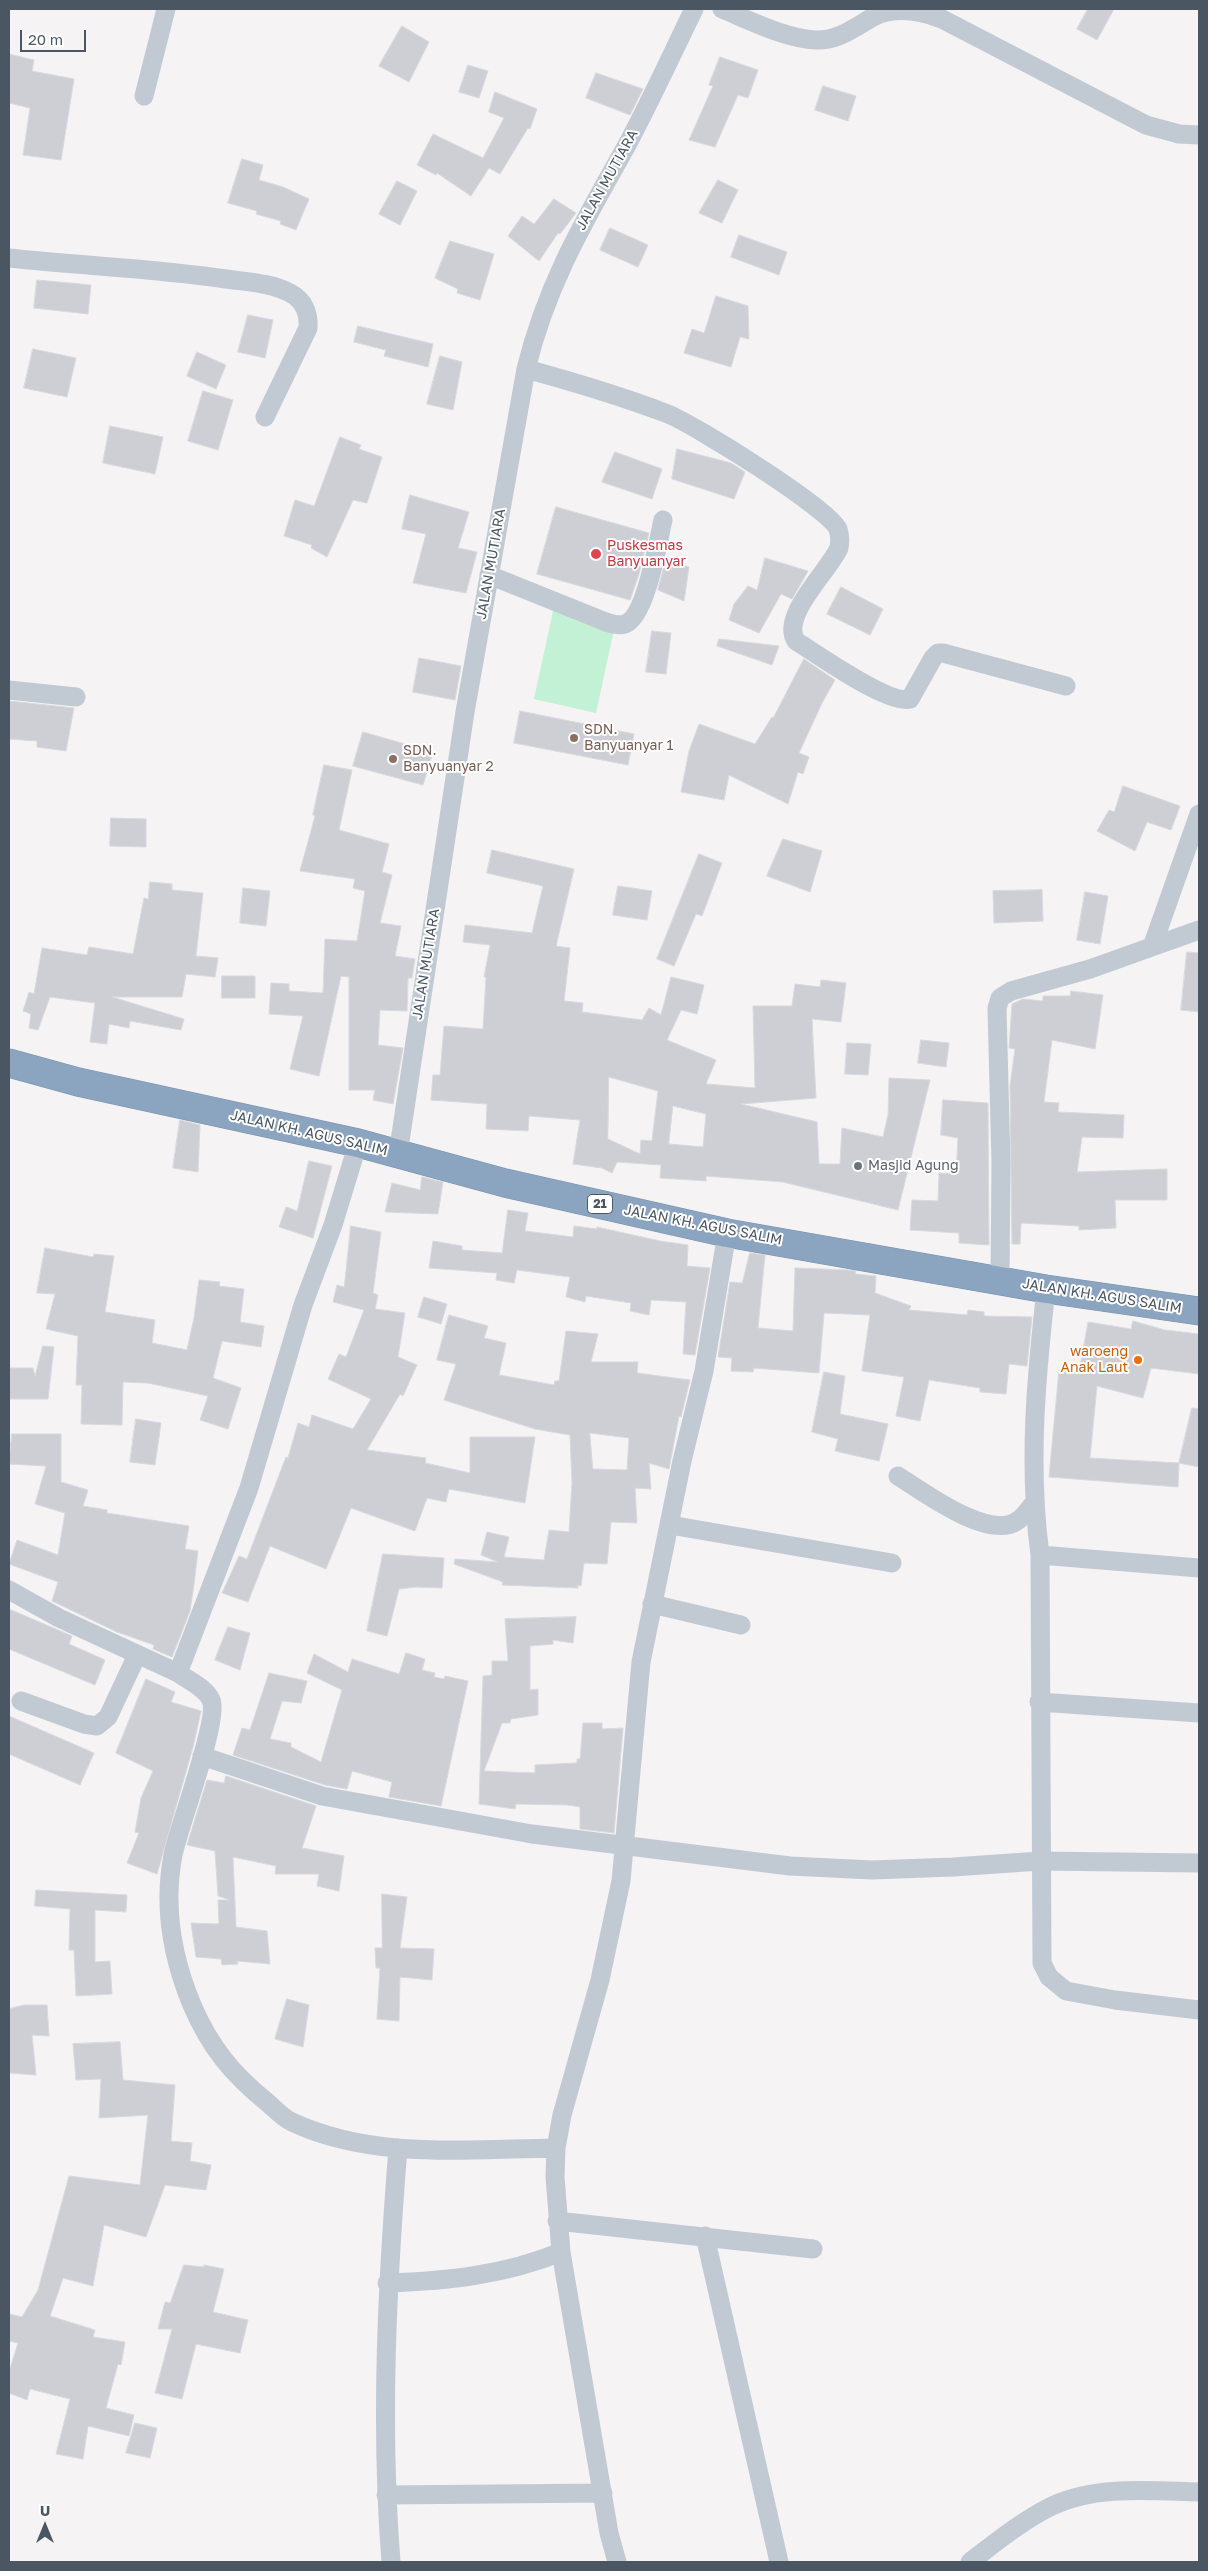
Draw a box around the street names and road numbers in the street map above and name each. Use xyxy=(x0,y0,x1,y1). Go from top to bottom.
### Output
street label: JALAN MUTIARA xyxy=(572,127,642,233)
street label: JALAN MUTIARA xyxy=(473,507,509,621)
street label: JALAN MUTIARA xyxy=(409,907,443,1021)
street label: JALAN KH. AGUS SALIM xyxy=(229,1107,389,1159)
road number: 21 xyxy=(588,1194,612,1214)
street label: JALAN KH. AGUS SALIM xyxy=(622,1201,784,1249)
street label: JALAN KH. AGUS SALIM xyxy=(1021,1275,1183,1317)

